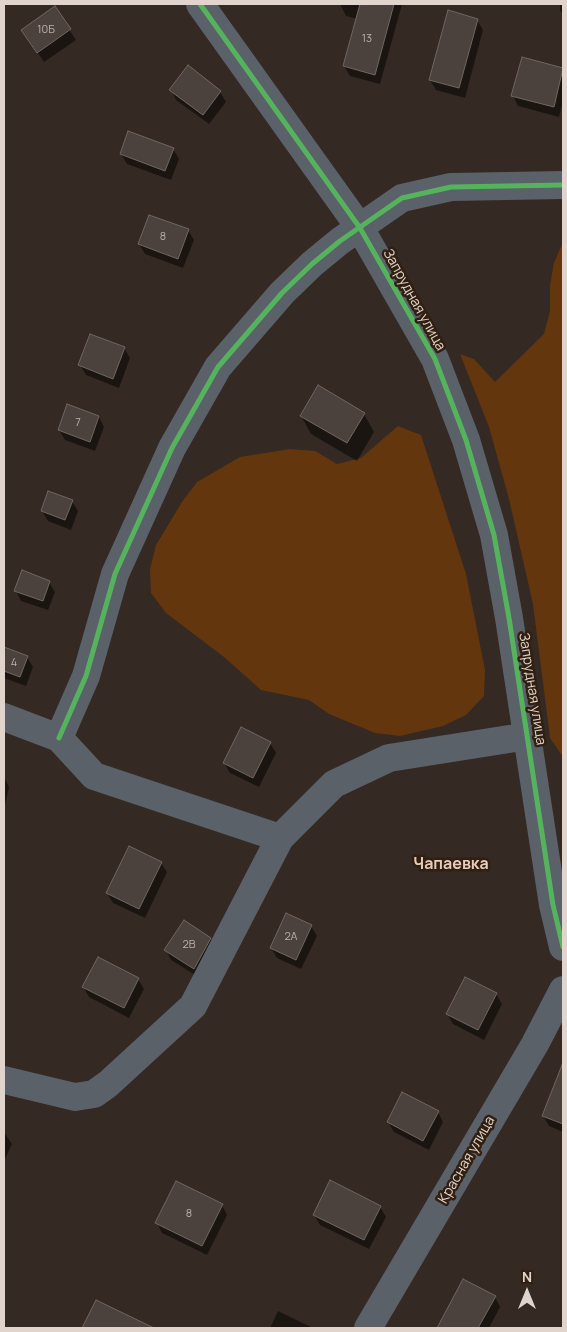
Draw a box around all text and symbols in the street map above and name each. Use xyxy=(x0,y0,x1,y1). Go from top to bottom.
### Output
house number: 10Б xyxy=(37,23,55,37)
house number: 13 xyxy=(362,32,372,46)
house number: 8 xyxy=(160,230,166,244)
street label: Запрудная улица xyxy=(379,246,449,354)
house number: 7 xyxy=(75,416,81,430)
street label: Запрудная улица xyxy=(515,632,549,746)
house number: 4 xyxy=(11,656,17,670)
district label: Чапаевка xyxy=(413,855,489,875)
house number: 2А xyxy=(284,930,298,944)
house number: 2В xyxy=(182,938,196,952)
street label: Красная улица xyxy=(435,1113,499,1207)
house number: 8 xyxy=(186,1207,192,1221)
north arrow xyxy=(502,1267,552,1317)
text: N xyxy=(522,1267,532,1286)

